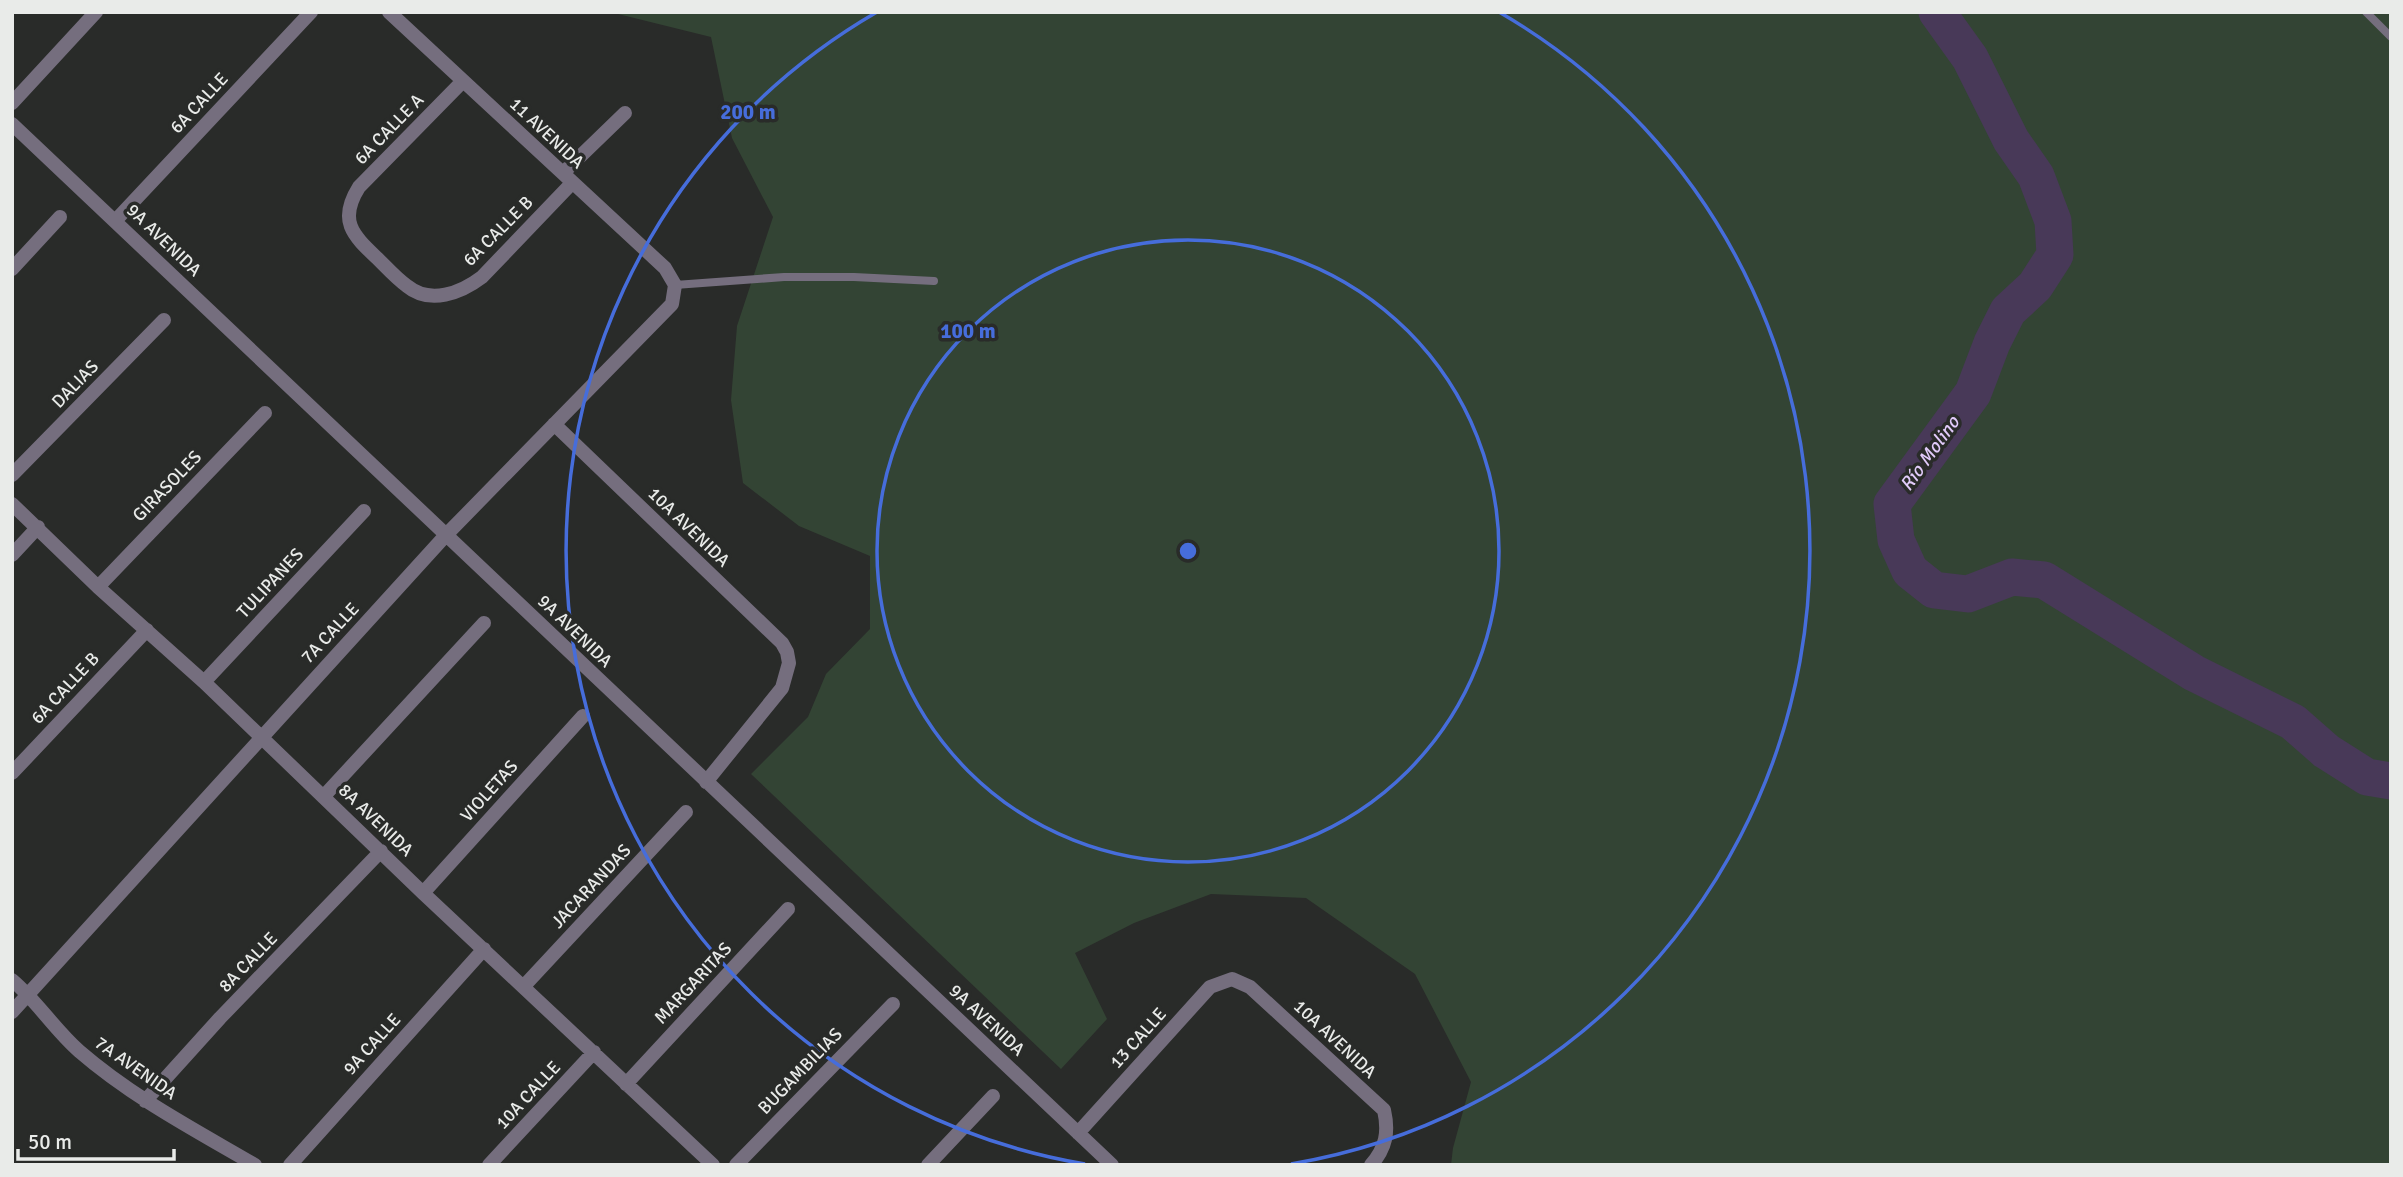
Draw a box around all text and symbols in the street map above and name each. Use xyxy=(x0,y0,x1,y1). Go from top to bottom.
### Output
street label: 6A CALLE xyxy=(165,68,233,138)
street label: 6A CALLE A xyxy=(350,89,428,169)
street label: 11 AVENIDA xyxy=(505,93,589,173)
text: 200 m xyxy=(720,99,776,125)
street label: 6A CALLE B xyxy=(458,191,538,271)
street label: 9A AVENIDA xyxy=(122,199,206,281)
text: 100 m xyxy=(940,318,996,344)
street label: DALIAS xyxy=(47,356,103,412)
water label: Río Molino xyxy=(1895,411,1966,496)
street label: GIRASOLES xyxy=(128,446,206,526)
street label: 10A AVENIDA xyxy=(644,483,734,571)
centre of rings xyxy=(1176,539,1200,563)
street label: TULIPANES xyxy=(232,543,308,623)
street label: 9A AVENIDA xyxy=(533,590,617,672)
street label: 7A CALLE xyxy=(296,598,364,668)
street label: 6A CALLE B xyxy=(26,647,104,728)
street label: VIOLETAS xyxy=(456,756,522,826)
street label: 8A AVENIDA xyxy=(334,779,418,861)
street label: JACARANDAS xyxy=(547,839,635,933)
street label: 8A CALLE xyxy=(214,927,282,997)
street label: MARGARITAS xyxy=(650,938,736,1028)
street label: 9A AVENIDA xyxy=(945,979,1029,1061)
street label: 10A AVENIDA xyxy=(1289,995,1381,1083)
street label: 13 CALLE xyxy=(1105,1003,1171,1073)
street label: 9A CALLE xyxy=(339,1009,405,1079)
street label: BUGAMBILIAS xyxy=(753,1023,847,1119)
street label: 7A AVENIDA xyxy=(91,1032,181,1104)
street label: 10A CALLE xyxy=(491,1056,565,1134)
scale bar xyxy=(18,1118,173,1162)
text: 50 m xyxy=(28,1129,72,1155)

